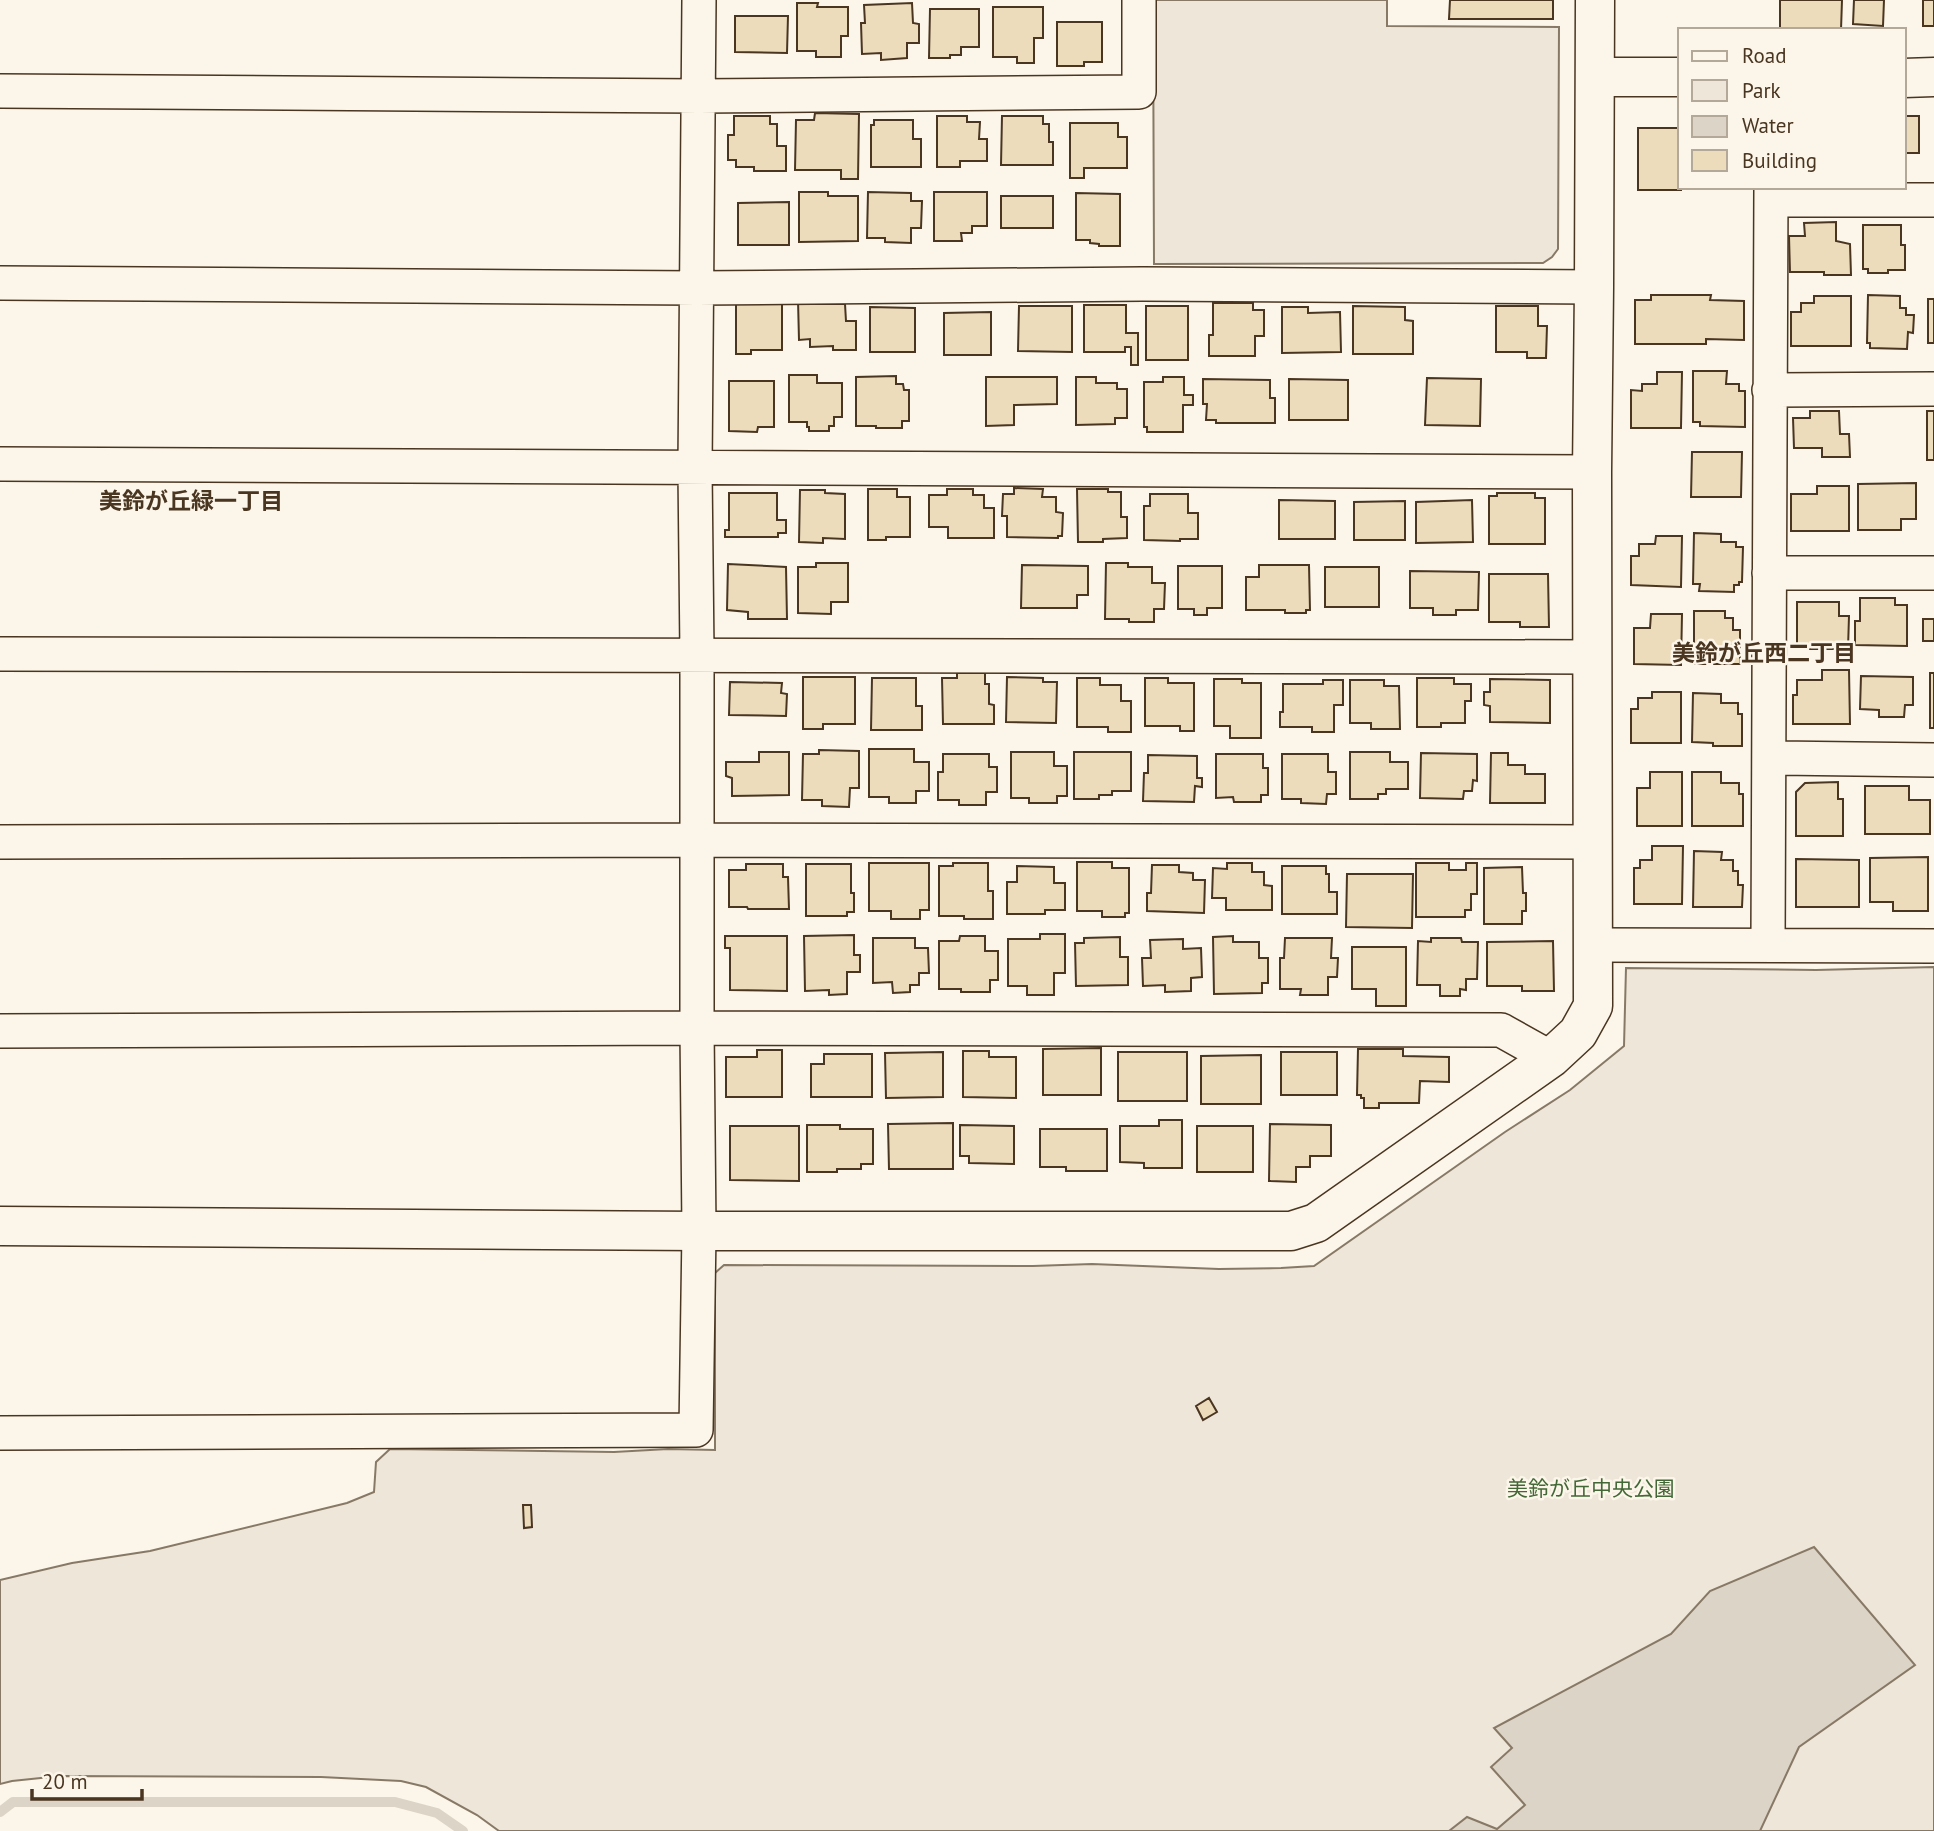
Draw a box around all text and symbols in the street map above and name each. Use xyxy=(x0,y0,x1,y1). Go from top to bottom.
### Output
legend xyxy=(1678,28,1906,189)
text: Road xyxy=(1742,42,1786,69)
text: Park xyxy=(1742,77,1781,104)
text: Water xyxy=(1742,112,1794,139)
text: Building xyxy=(1742,147,1817,174)
district label: 美鈴が丘緑一丁目 xyxy=(99,486,283,515)
district label: 美鈴が丘西二丁目 xyxy=(1672,638,1856,667)
park label: 美鈴が丘中央公園 xyxy=(1507,1475,1675,1502)
scale bar xyxy=(32,1758,142,1802)
text: 20 m xyxy=(42,1768,88,1795)

